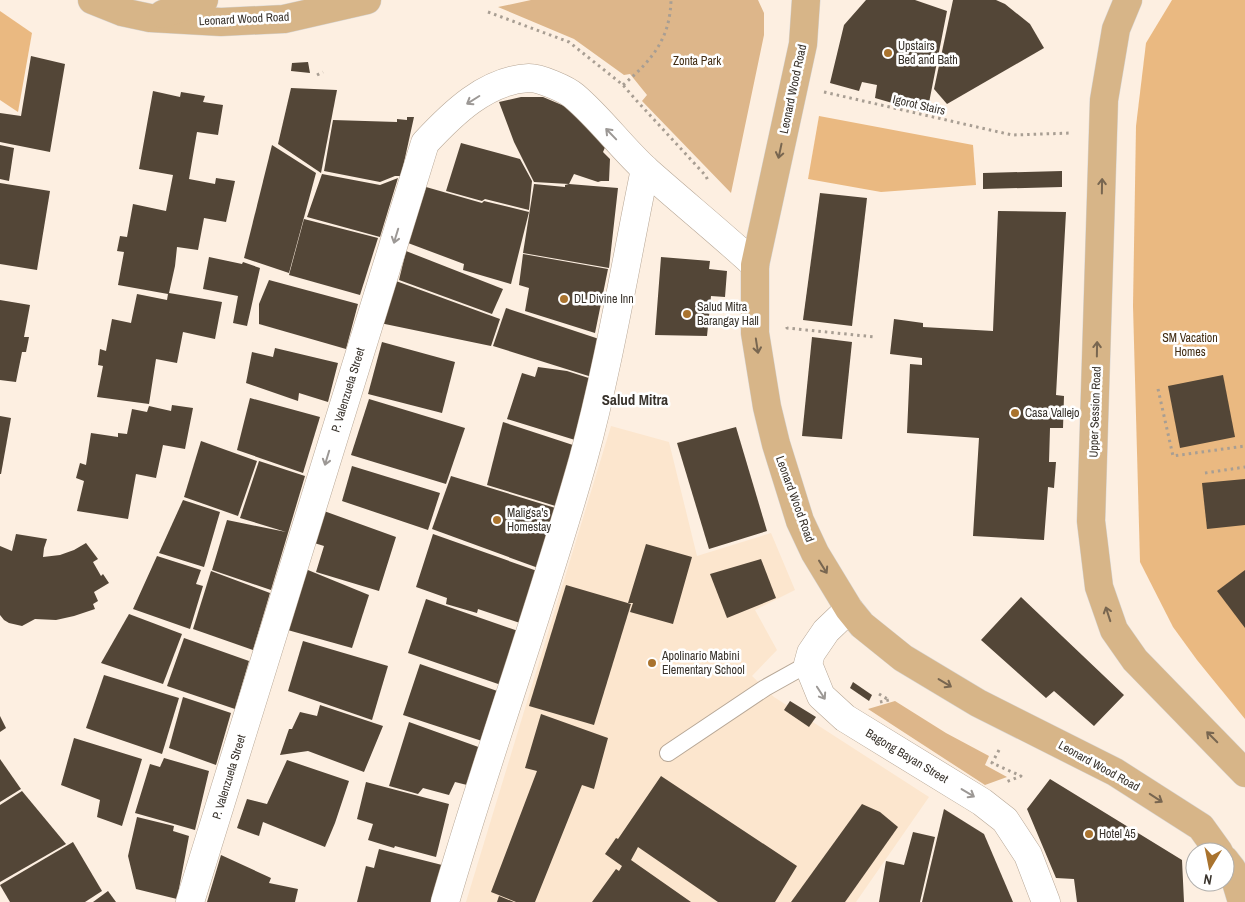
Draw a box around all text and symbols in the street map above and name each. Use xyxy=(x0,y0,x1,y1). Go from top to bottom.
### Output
street label: Leonard Wood Road xyxy=(198,9,290,29)
place label: Upstairs Bed and Bath xyxy=(898,38,958,68)
street label: Leonard Wood Road xyxy=(776,43,810,135)
marker: Upstairs Bed and Bath xyxy=(882,47,894,59)
park label: Zonta Park xyxy=(673,53,721,69)
street label: Igorot Stairs xyxy=(891,91,947,119)
one-way arrow xyxy=(466,95,480,105)
one-way arrow xyxy=(605,128,617,140)
one-way arrow xyxy=(774,143,784,159)
one-way arrow xyxy=(1097,179,1107,195)
one-way arrow xyxy=(391,228,400,243)
place label: DL Divine Inn xyxy=(574,291,634,307)
marker: DL Divine Inn xyxy=(558,293,570,305)
place label: Salud Mitra Barangay Hall xyxy=(697,299,759,329)
marker: Salud Mitra Barangay Hall xyxy=(681,308,693,320)
park label: SM Vacation Homes xyxy=(1162,330,1218,360)
one-way arrow xyxy=(752,337,762,353)
one-way arrow xyxy=(1092,341,1102,358)
street label: P. Valenzuela Street xyxy=(328,345,369,434)
street label: Upper Session Road xyxy=(1085,366,1105,458)
district label: Salud Mitra xyxy=(602,389,668,410)
place label: Casa Vallejo xyxy=(1025,405,1080,421)
marker: Casa Vallejo xyxy=(1009,407,1021,419)
one-way arrow xyxy=(322,450,332,466)
street label: Leonard Wood Road xyxy=(772,454,818,544)
place label: Maligsa's Homestay xyxy=(507,505,551,535)
marker: Maligsa's Homestay xyxy=(491,514,503,526)
one-way arrow xyxy=(818,560,829,574)
one-way arrow xyxy=(1103,606,1113,622)
place label: Apolinario Mabini Elementary School xyxy=(661,648,745,678)
marker: Apolinario Mabini Elementary School xyxy=(646,657,658,669)
one-way arrow xyxy=(937,679,951,689)
one-way arrow xyxy=(816,685,826,699)
street label: Bagong Bayan Street xyxy=(863,725,951,787)
one-way arrow xyxy=(1206,731,1218,743)
street label: P. Valenzuela Street xyxy=(209,732,250,821)
street label: Leonard Wood Road xyxy=(1055,737,1143,795)
one-way arrow xyxy=(961,789,975,799)
one-way arrow xyxy=(1149,793,1163,803)
place label: Hotel 45 xyxy=(1099,826,1136,842)
marker: Hotel 45 xyxy=(1083,828,1095,840)
north arrow xyxy=(1185,842,1235,892)
text: N xyxy=(1202,870,1213,889)

